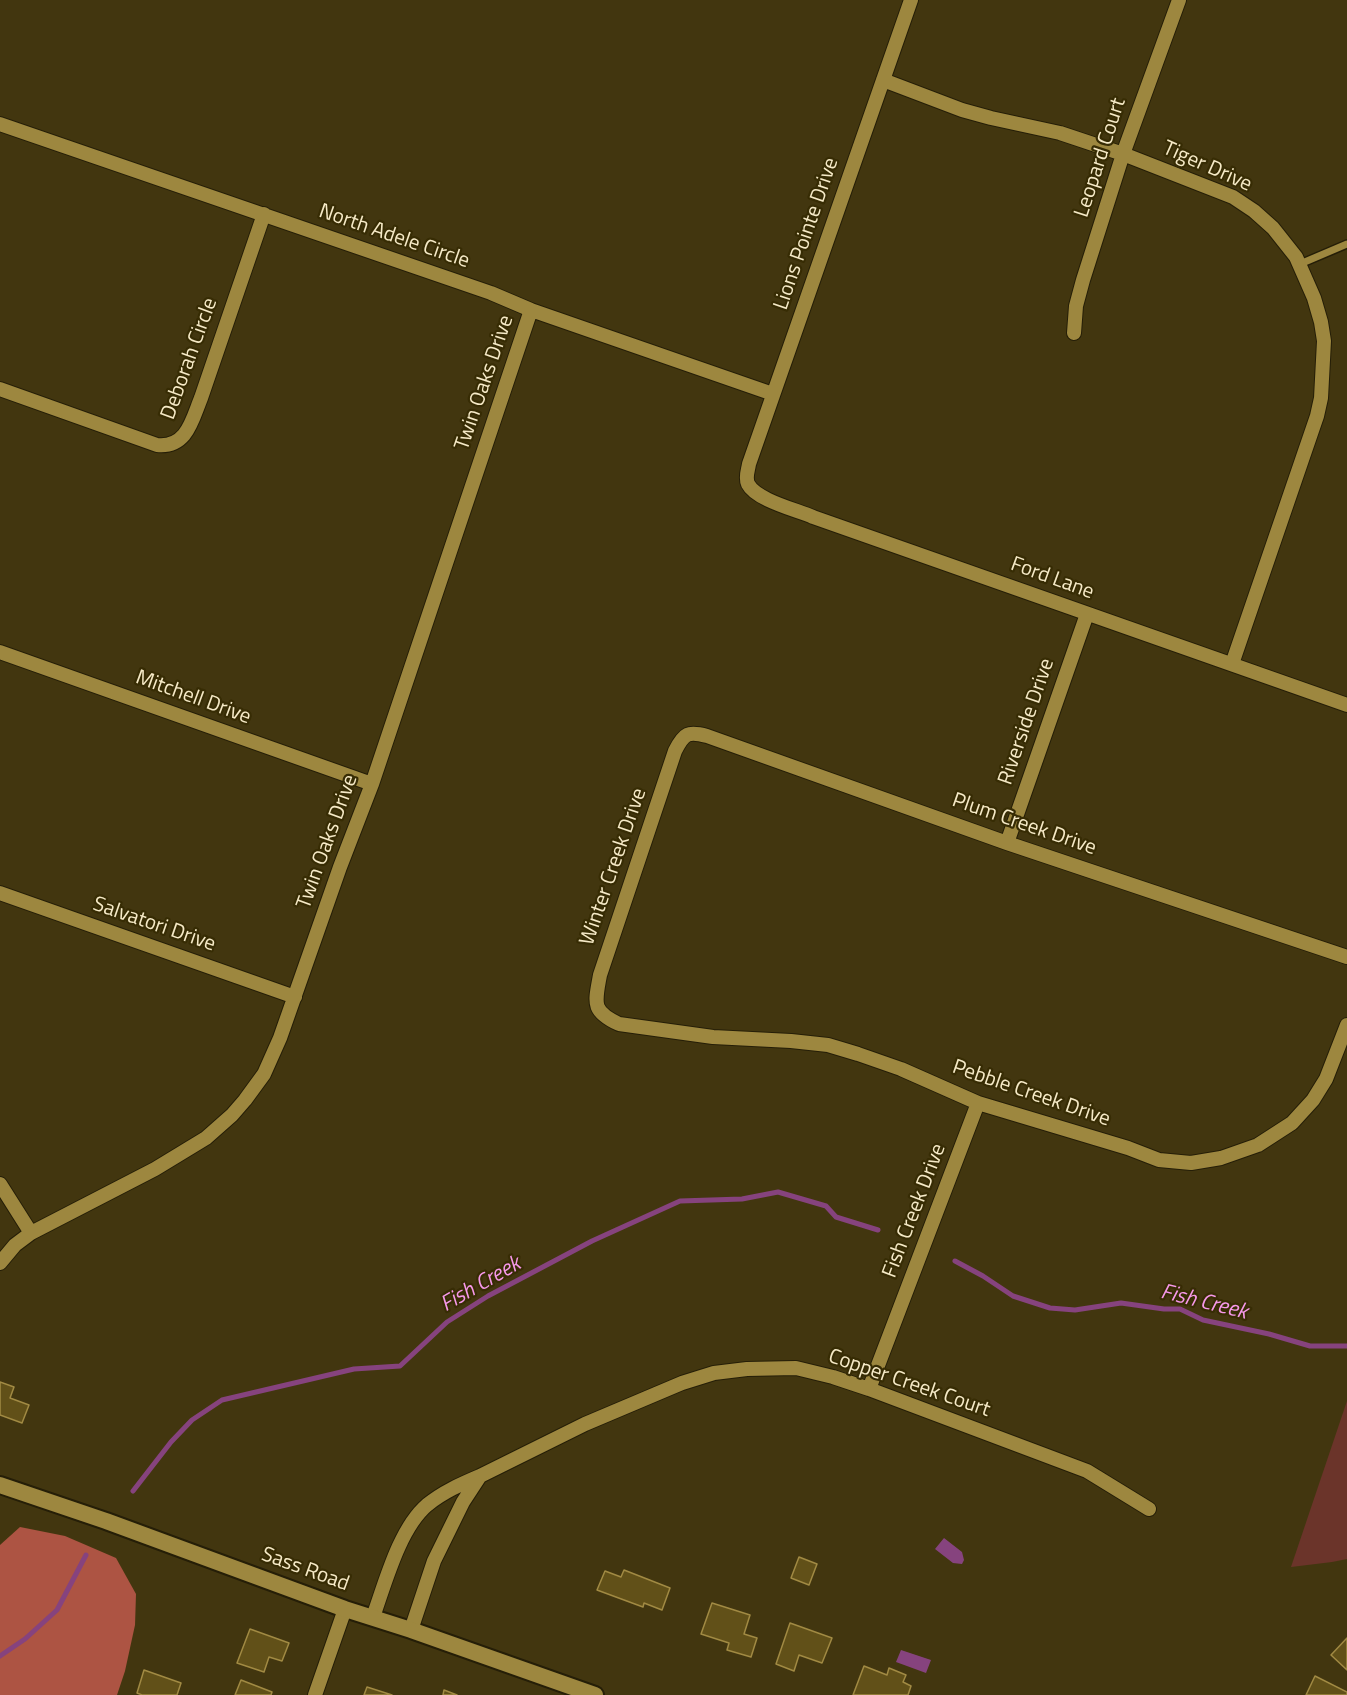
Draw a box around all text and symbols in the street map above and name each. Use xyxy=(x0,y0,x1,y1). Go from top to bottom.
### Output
street label: Leopard Court xyxy=(1070,95,1132,221)
street label: Tiger Drive xyxy=(1159,136,1255,198)
street label: Lions Pointe Drive xyxy=(769,155,845,313)
street label: North Adele Circle xyxy=(315,199,473,275)
street label: Deborah Circle xyxy=(156,295,224,423)
street label: Twin Oaks Drive xyxy=(450,312,520,454)
street label: Ford Lane xyxy=(1007,552,1097,606)
street label: Riverside Drive xyxy=(994,656,1060,788)
street label: Mitchell Drive xyxy=(132,665,254,731)
street label: Twin Oaks Drive xyxy=(292,772,364,912)
street label: Winter Creek Drive xyxy=(575,785,653,949)
street label: Plum Creek Drive xyxy=(949,789,1099,861)
street label: Salvatori Drive xyxy=(89,892,219,958)
street label: Pebble Creek Drive xyxy=(949,1055,1113,1133)
street label: Fish Creek Drive xyxy=(878,1140,952,1282)
water label: Fish Creek xyxy=(436,1252,526,1318)
water label: Fish Creek xyxy=(1158,1280,1250,1326)
street label: Copper Creek Court xyxy=(825,1345,993,1423)
street label: Sass Road xyxy=(258,1543,352,1597)

